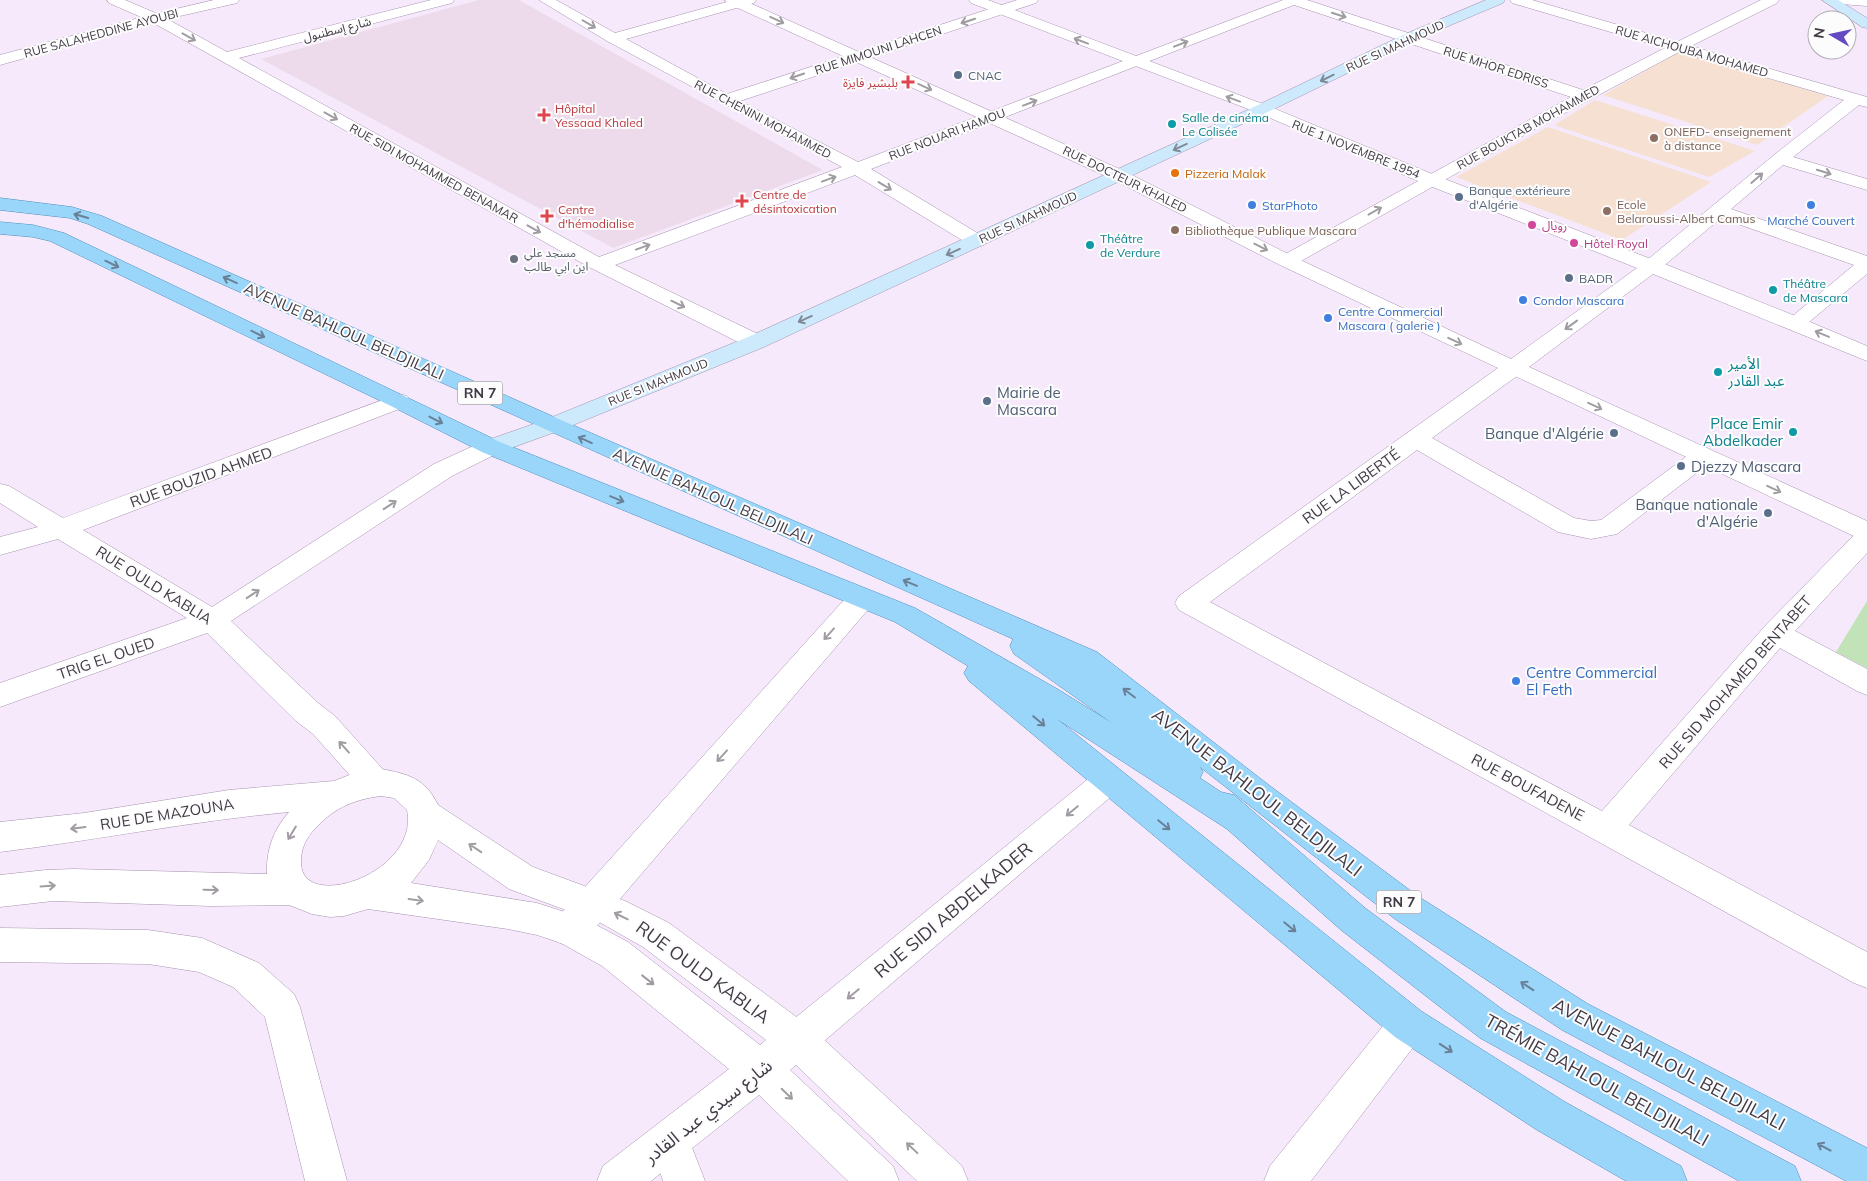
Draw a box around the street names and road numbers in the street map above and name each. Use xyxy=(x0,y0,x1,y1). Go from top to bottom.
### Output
street label: RUE SALAHEDDINE AYOUBI xyxy=(22,5,180,61)
street label: شارع إسطنبول xyxy=(301,13,373,47)
street label: RUE SI MAHMOUD xyxy=(1344,17,1446,75)
street label: RUE MIMOUNI LAHCEN xyxy=(813,22,943,78)
street label: RUE AICHOUBA MOHAMED xyxy=(1614,22,1770,80)
street label: RUE MHOR EDRISS xyxy=(1441,43,1551,91)
street label: RUE CHENINI MOHAMMED xyxy=(692,76,834,162)
street label: RUE BOUKTAB MOHAMMED xyxy=(1454,81,1602,173)
street label: RUE NOUARI HAMOU xyxy=(886,105,1008,163)
street label: RUE 1 NOVEMBRE 1954 xyxy=(1290,116,1422,182)
street label: RUE SIDI MOHAMMED BENAMAR xyxy=(347,120,521,226)
street label: RUE DOCTEUR KHALED xyxy=(1060,142,1190,216)
street label: RUE SI MAHMOUD xyxy=(977,188,1079,246)
street label: AVENUE BAHLOUL BELDJILALI xyxy=(241,278,447,384)
street label: RUE SI MAHMOUD xyxy=(606,355,710,409)
road number: RN 7 xyxy=(458,382,502,404)
street label: RUE BOUZID AHMED xyxy=(127,442,275,512)
street label: AVENUE BAHLOUL BELDJILALI xyxy=(610,443,816,549)
street label: RUE LA LIBERTÉ xyxy=(1299,444,1404,528)
street label: RUE OULD KABLIA xyxy=(92,542,216,628)
street label: RUE SID MOHAMED BENTABET xyxy=(1655,592,1815,772)
street label: TRIG EL OUED xyxy=(55,632,157,684)
street label: AVENUE BAHLOUL BELDJILALI xyxy=(1147,703,1367,881)
street label: RUE BOUFADENE xyxy=(1468,749,1588,825)
street label: RUE DE MAZOUNA xyxy=(99,794,235,834)
street label: RUE SIDI ABDELKADER xyxy=(869,837,1037,983)
road number: RN 7 xyxy=(1376,890,1422,914)
street label: RUE OULD KABLIA xyxy=(632,916,774,1028)
street label: AVENUE BAHLOUL BELDJILALI xyxy=(1549,993,1789,1135)
street label: TRÉMIE BAHLOUL BELDJILALI xyxy=(1481,1009,1713,1151)
street label: شارع سيدي عبد القادر xyxy=(639,1054,779,1171)

